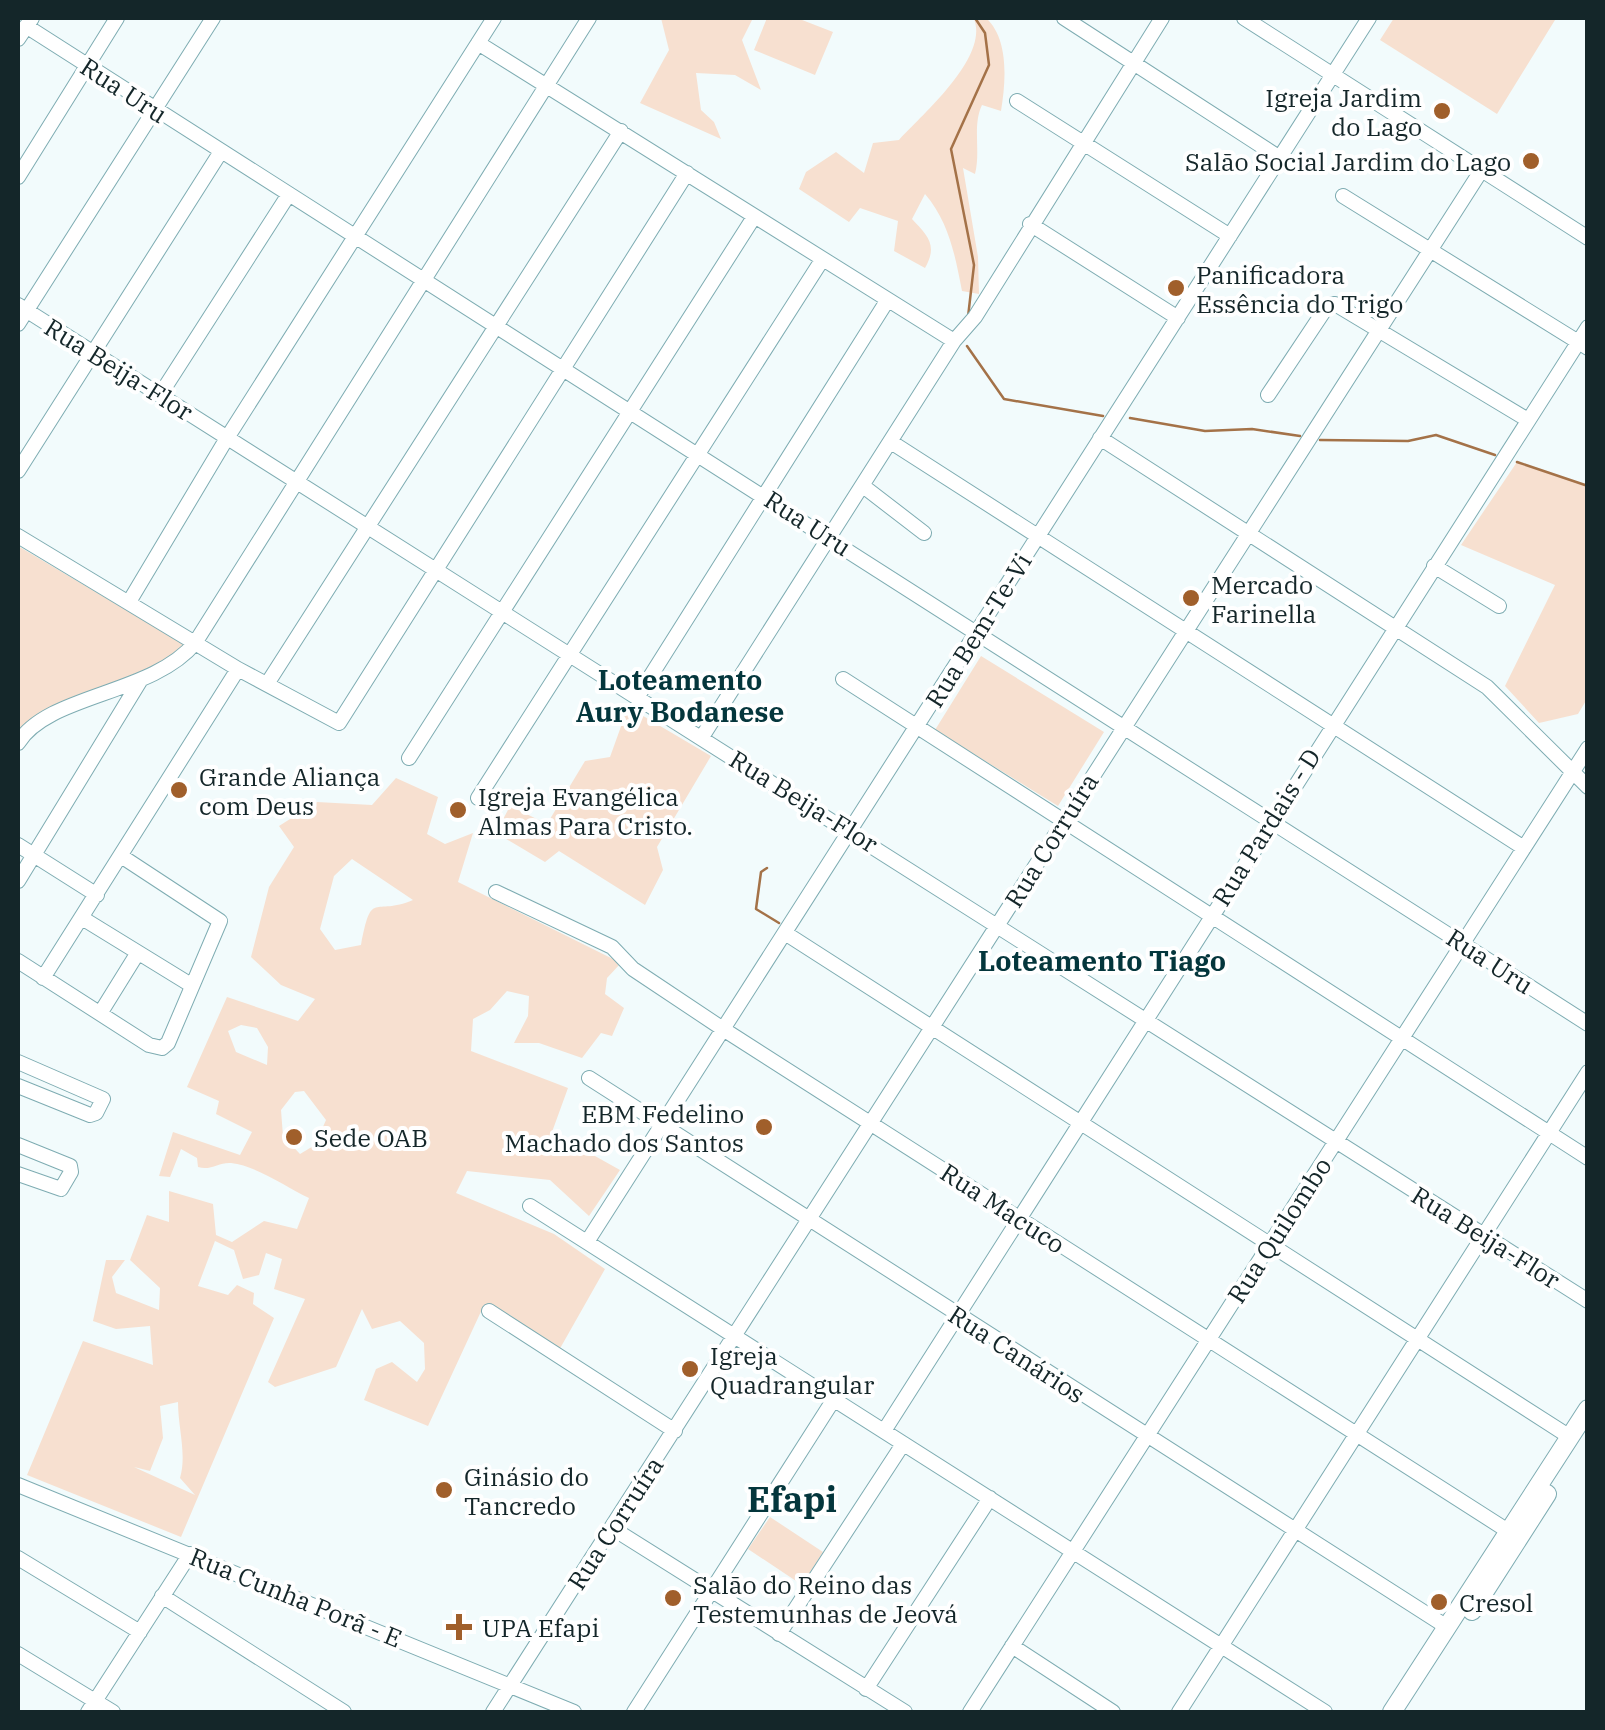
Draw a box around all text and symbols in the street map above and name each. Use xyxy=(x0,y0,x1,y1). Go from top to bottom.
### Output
street label: Rua Uru xyxy=(74,50,174,130)
place label: Igreja Jardim do Lago xyxy=(1265,81,1422,143)
marker: Igreja Jardim do Lago xyxy=(1431,100,1453,122)
place label: Salão Social Jardim do Lago xyxy=(1185,145,1511,178)
marker: Salão Social Jardim do Lago xyxy=(1520,150,1542,172)
place label: Panificadora Essência do Trigo xyxy=(1196,258,1403,320)
marker: Panificadora Essência do Trigo xyxy=(1165,277,1187,299)
street label: Rua Beija-Flor xyxy=(39,310,199,428)
street label: Rua Uru xyxy=(758,483,858,563)
street label: Rua Bem-Te-Vi xyxy=(917,547,1039,713)
place label: Mercado Farinella xyxy=(1211,568,1316,630)
marker: Mercado Farinella xyxy=(1180,587,1202,609)
district label: Loteamento Aury Bodanese xyxy=(576,661,784,730)
street label: Rua Beija-Flor xyxy=(724,742,884,860)
street label: Rua Pardais - D xyxy=(1204,742,1328,912)
place label: Grande Aliança com Deus xyxy=(199,760,381,822)
street label: Rua Corruíra xyxy=(997,767,1105,913)
marker: Grande Aliança com Deus xyxy=(168,779,190,801)
place label: Igreja Evangélica Almas Para Cristo. xyxy=(478,780,693,842)
marker: Igreja Evangélica Almas Para Cristo. xyxy=(447,799,469,821)
street label: Rua Uru xyxy=(1440,921,1540,1001)
district label: Loteamento Tiago xyxy=(978,942,1226,979)
place label: EBM Fedelino Machado dos Santos xyxy=(505,1097,744,1159)
marker: EBM Fedelino Machado dos Santos xyxy=(753,1116,775,1138)
place label: Sede OAB xyxy=(314,1121,428,1154)
marker: Sede OAB xyxy=(283,1126,305,1148)
street label: Rua Quilombo xyxy=(1220,1151,1338,1309)
street label: Rua Macuco xyxy=(934,1155,1072,1261)
street label: Rua Beija-Flor xyxy=(1406,1178,1566,1296)
street label: Rua Canários xyxy=(943,1298,1091,1410)
place label: Igreja Quadrangular xyxy=(710,1339,874,1401)
marker: Igreja Quadrangular xyxy=(679,1358,701,1380)
street label: Rua Corruíra xyxy=(560,1450,670,1596)
place label: Ginásio do Tancredo xyxy=(464,1460,589,1522)
district label: Efapi xyxy=(747,1476,837,1522)
marker: Ginásio do Tancredo xyxy=(433,1479,455,1501)
street label: Rua Cunha Porã - E xyxy=(185,1539,407,1655)
place label: Salão do Reino das Testemunhas de Jeová xyxy=(693,1568,958,1630)
place label: Cresol xyxy=(1459,1586,1533,1619)
marker: Salão do Reino das Testemunhas de Jeová xyxy=(662,1587,684,1609)
marker: Cresol xyxy=(1428,1591,1450,1613)
place label: UPA Efapi xyxy=(482,1611,599,1644)
marker: UPA Efapi xyxy=(446,1614,472,1640)

